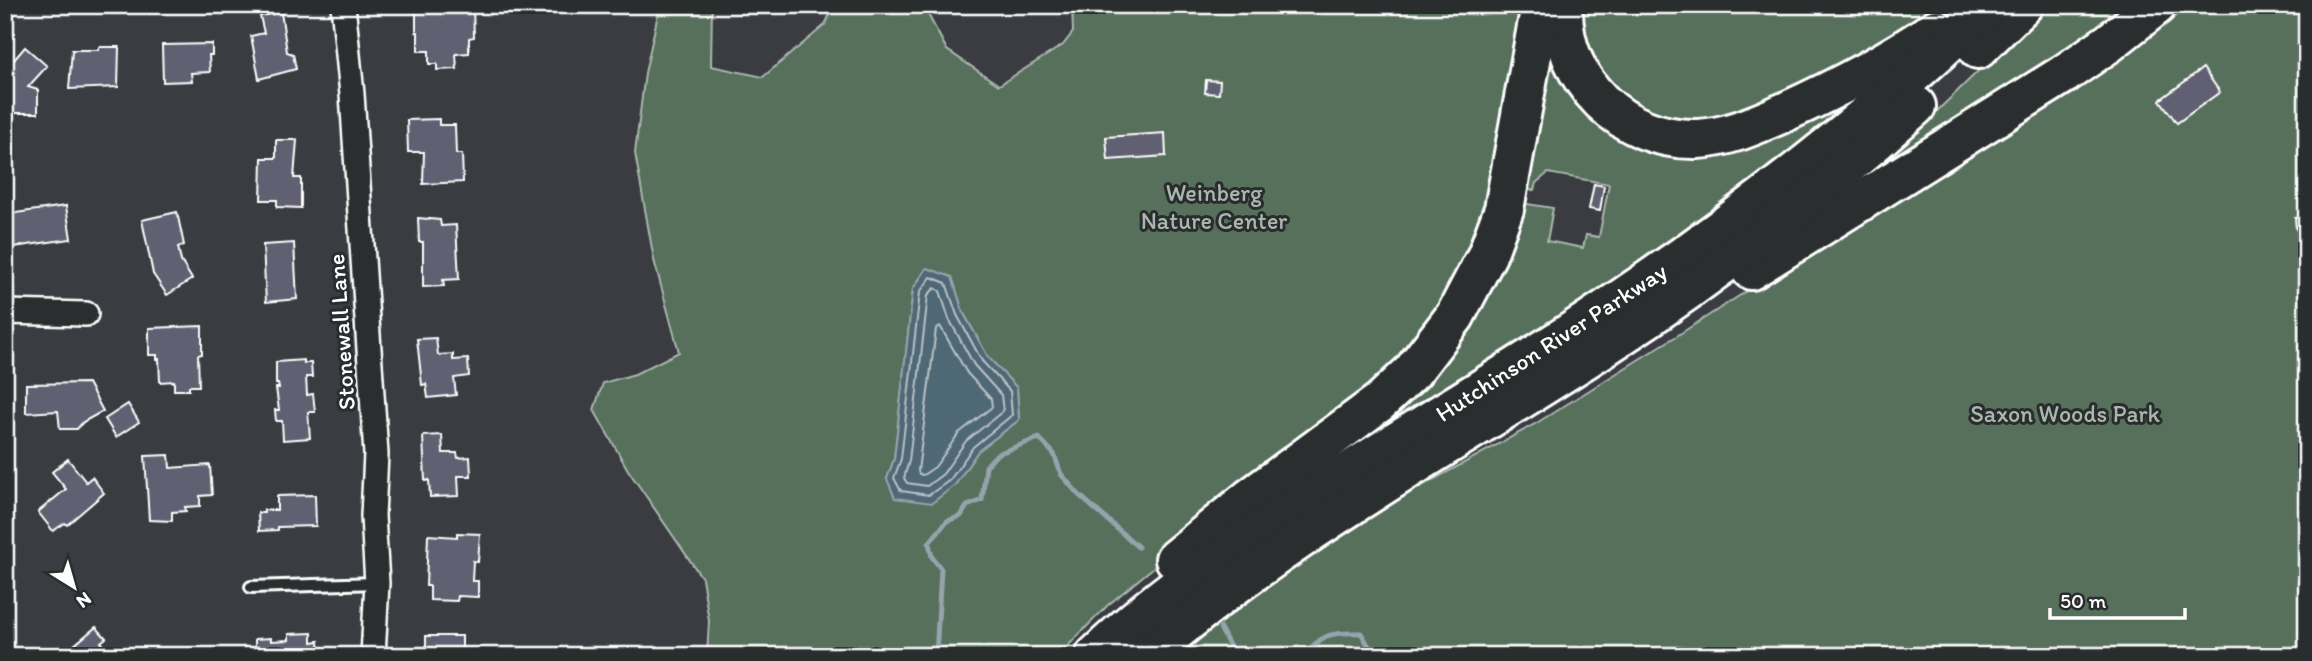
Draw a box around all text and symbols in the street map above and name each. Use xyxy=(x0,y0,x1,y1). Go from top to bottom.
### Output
park label: Weinberg Nature Center xyxy=(1141,178,1287,235)
street label: Stonewall Lane xyxy=(321,253,361,411)
street label: Hutchinson River Parkway xyxy=(1430,256,1673,428)
park label: Saxon Woods Park xyxy=(1970,399,2160,428)
north arrow xyxy=(38,552,108,622)
scale bar xyxy=(2050,577,2184,621)
text: N xyxy=(72,587,96,613)
text: 50 m xyxy=(2060,588,2107,613)

